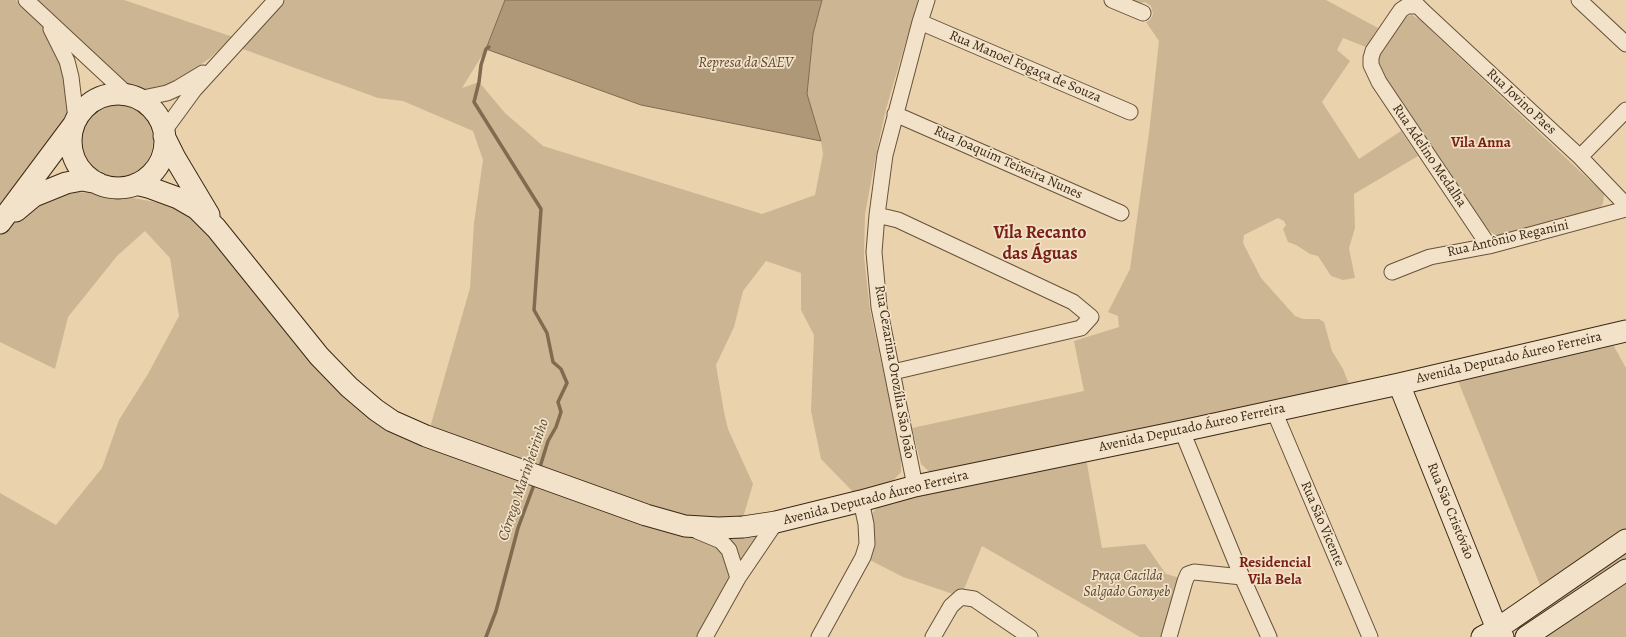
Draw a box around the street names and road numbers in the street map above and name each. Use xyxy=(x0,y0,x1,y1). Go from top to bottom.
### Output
street label: Rua Manoel Fogaça de Souza xyxy=(946,27,1104,107)
street label: Rua Jovino Paes xyxy=(1483,65,1559,139)
street label: Rua Adelino Medalha xyxy=(1388,101,1470,211)
street label: Rua Joaquim Teixeira Nunes xyxy=(931,123,1085,203)
street label: Rua Antônio Reganini xyxy=(1446,217,1570,261)
street label: Rua Cezarina Orozília São João xyxy=(870,284,918,460)
street label: Avenida Deputado Áureo Ferreira xyxy=(1414,328,1604,388)
street label: Avenida Deputado Áureo Ferreira xyxy=(1097,400,1287,456)
street label: Rua São Cristóvão xyxy=(1423,460,1477,562)
street label: Avenida Deputado Áureo Ferreira xyxy=(782,467,970,529)
street label: Rua São Vicente xyxy=(1297,479,1347,569)

